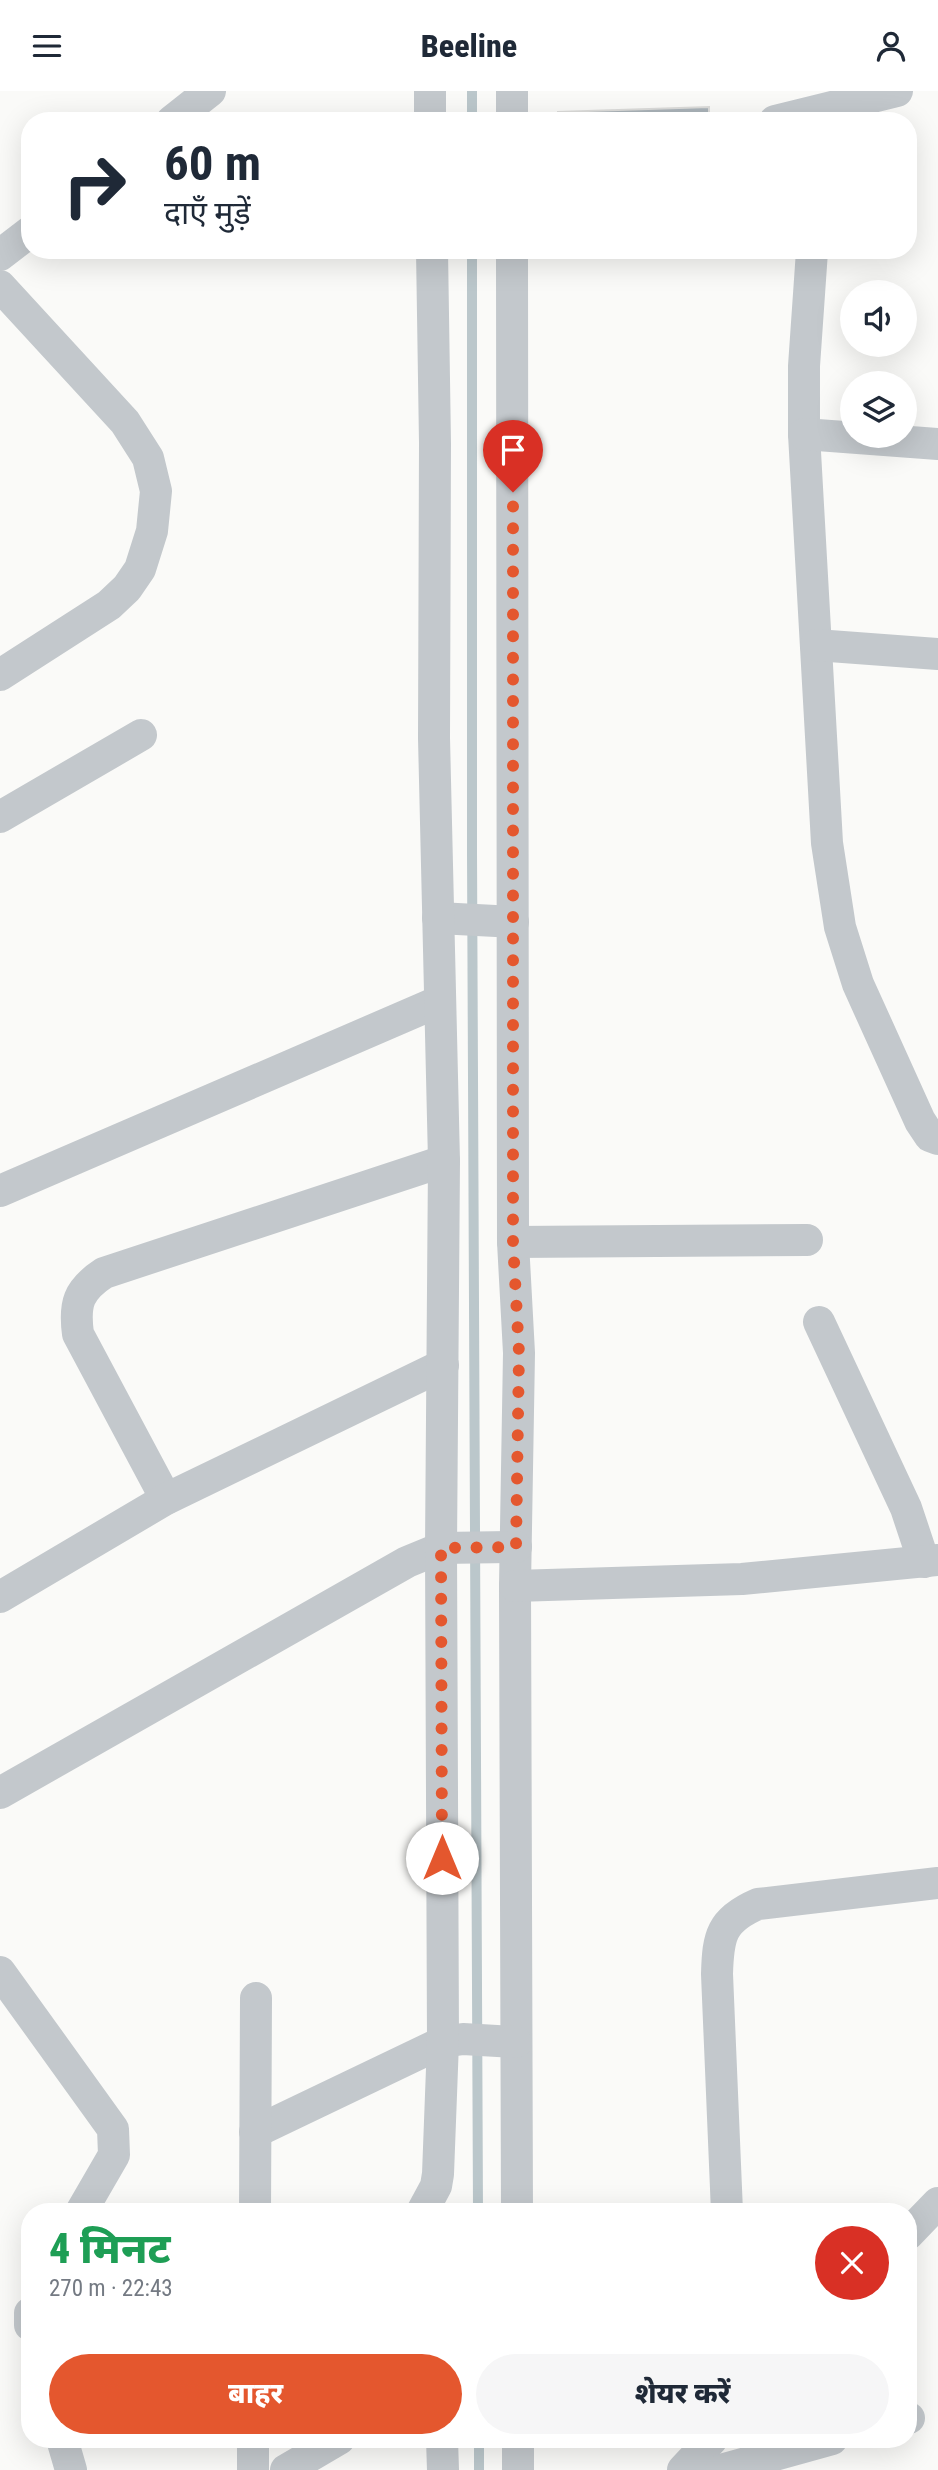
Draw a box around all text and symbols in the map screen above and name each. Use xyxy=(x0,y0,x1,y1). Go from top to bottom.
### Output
icon: menu xyxy=(28,27,66,65)
text: Beeline xyxy=(421,27,517,65)
icon: person xyxy=(872,27,910,65)
text: 60 m xyxy=(164,135,261,192)
icon: right xyxy=(49,140,140,231)
text: दाएँ मुड़ें xyxy=(164,194,251,232)
map controls xyxy=(840,280,917,448)
button: sound xyxy=(840,280,917,357)
button: layers xyxy=(840,371,917,448)
pin xyxy=(483,420,543,492)
icon: arrive xyxy=(494,431,532,469)
position arrow xyxy=(405,1821,479,1895)
text: 4 मिनट xyxy=(49,2224,170,2273)
button: close xyxy=(815,2226,889,2300)
text: 270 m · 22:43 xyxy=(49,2275,173,2302)
button: बाहर xyxy=(49,2354,462,2434)
button: शेयर करें xyxy=(476,2354,889,2434)

